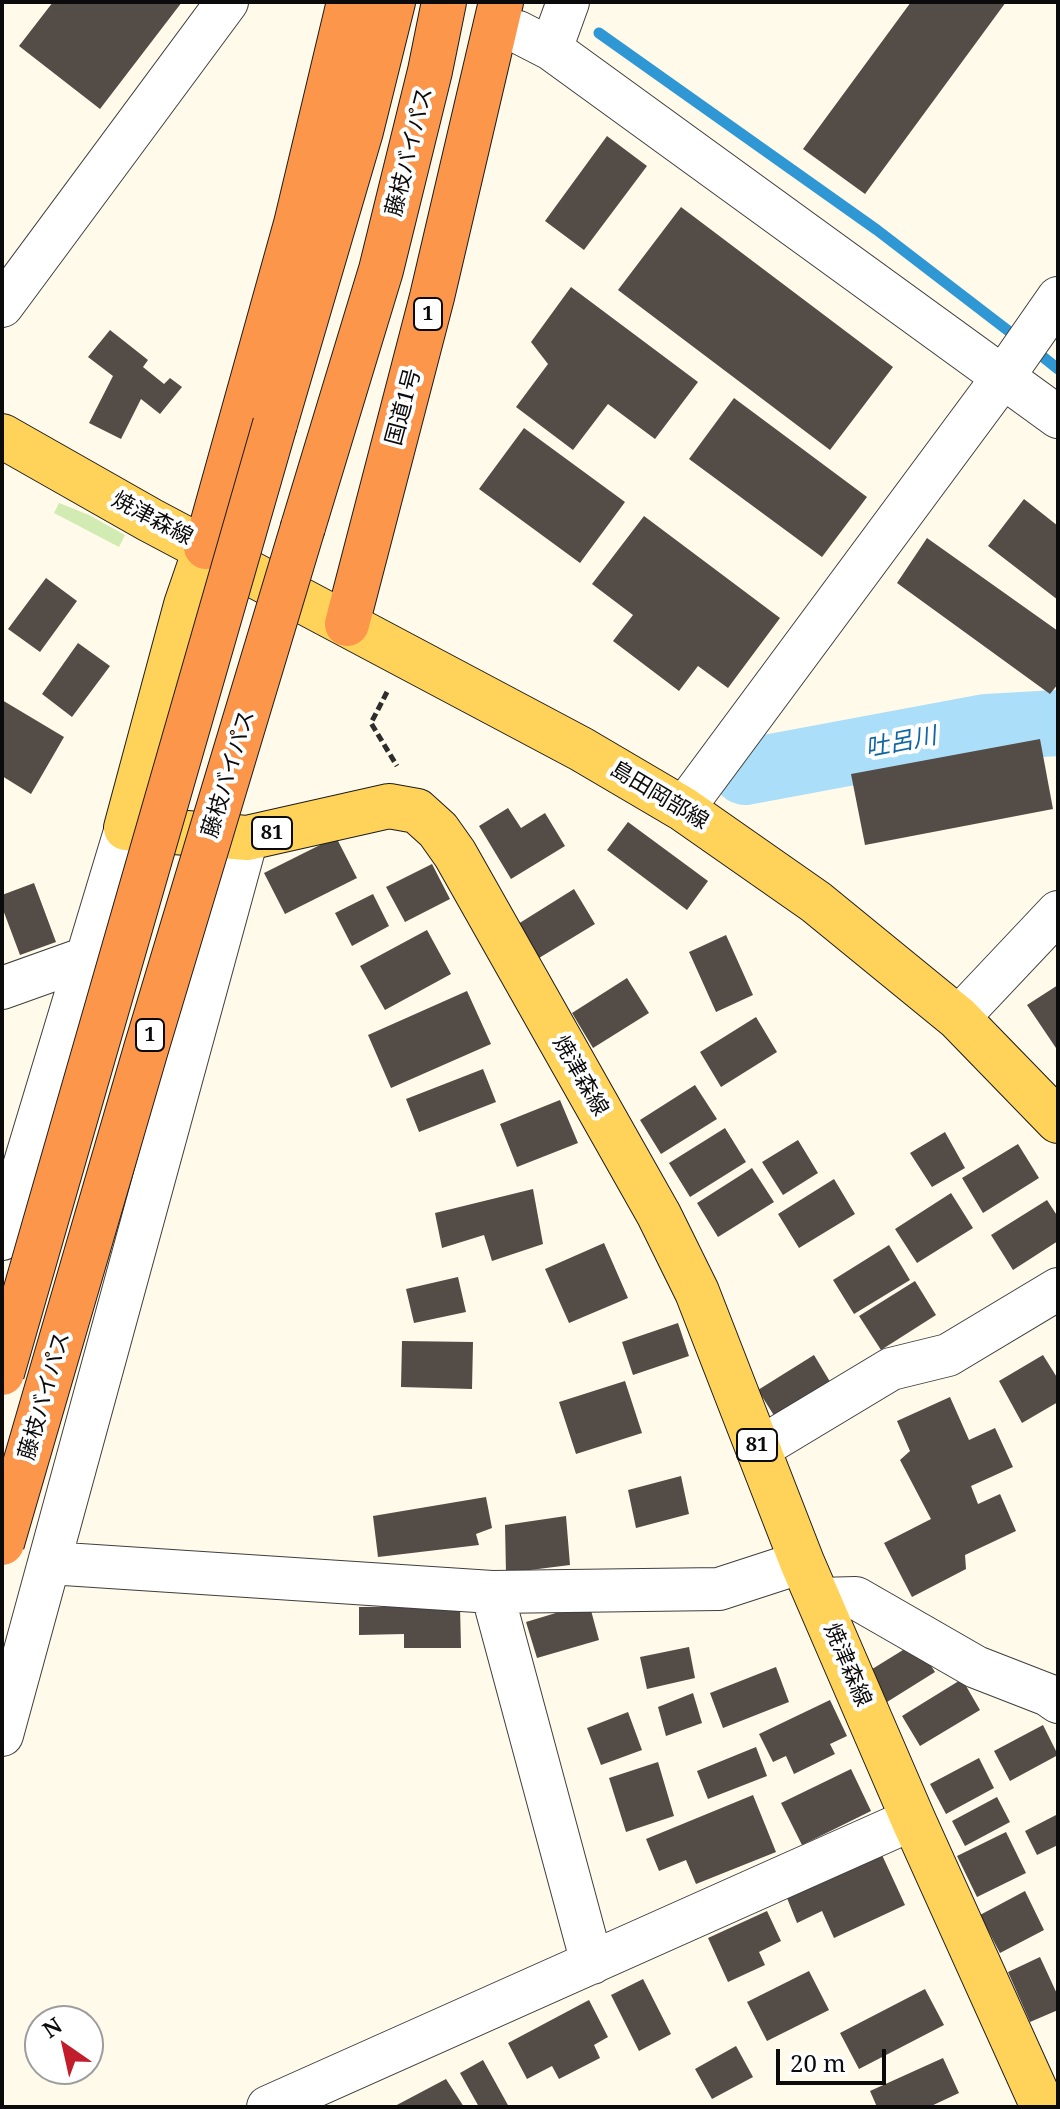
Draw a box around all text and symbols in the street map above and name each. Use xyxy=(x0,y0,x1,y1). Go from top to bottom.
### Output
street label: 藤枝バイパス xyxy=(381,85,439,219)
road number: 1 xyxy=(414,298,442,330)
street label: 国道1号 xyxy=(381,366,427,448)
street label: 焼津森線 xyxy=(107,487,197,551)
street label: 藤枝バイパス xyxy=(197,707,261,841)
water label: 吐呂川 xyxy=(863,722,939,764)
street label: 島田岡部線 xyxy=(605,756,713,836)
road number: 81 xyxy=(252,817,292,849)
road number: 1 xyxy=(136,1019,164,1051)
street label: 焼津森線 xyxy=(547,1031,613,1121)
street label: 藤枝バイパス xyxy=(14,1329,76,1463)
road number: 81 xyxy=(737,1429,777,1461)
street label: 焼津森線 xyxy=(818,1619,876,1711)
north arrow xyxy=(24,2005,104,2085)
text: N xyxy=(36,2009,67,2044)
scale bar xyxy=(780,2033,890,2083)
text: 20 m xyxy=(790,2046,846,2079)

